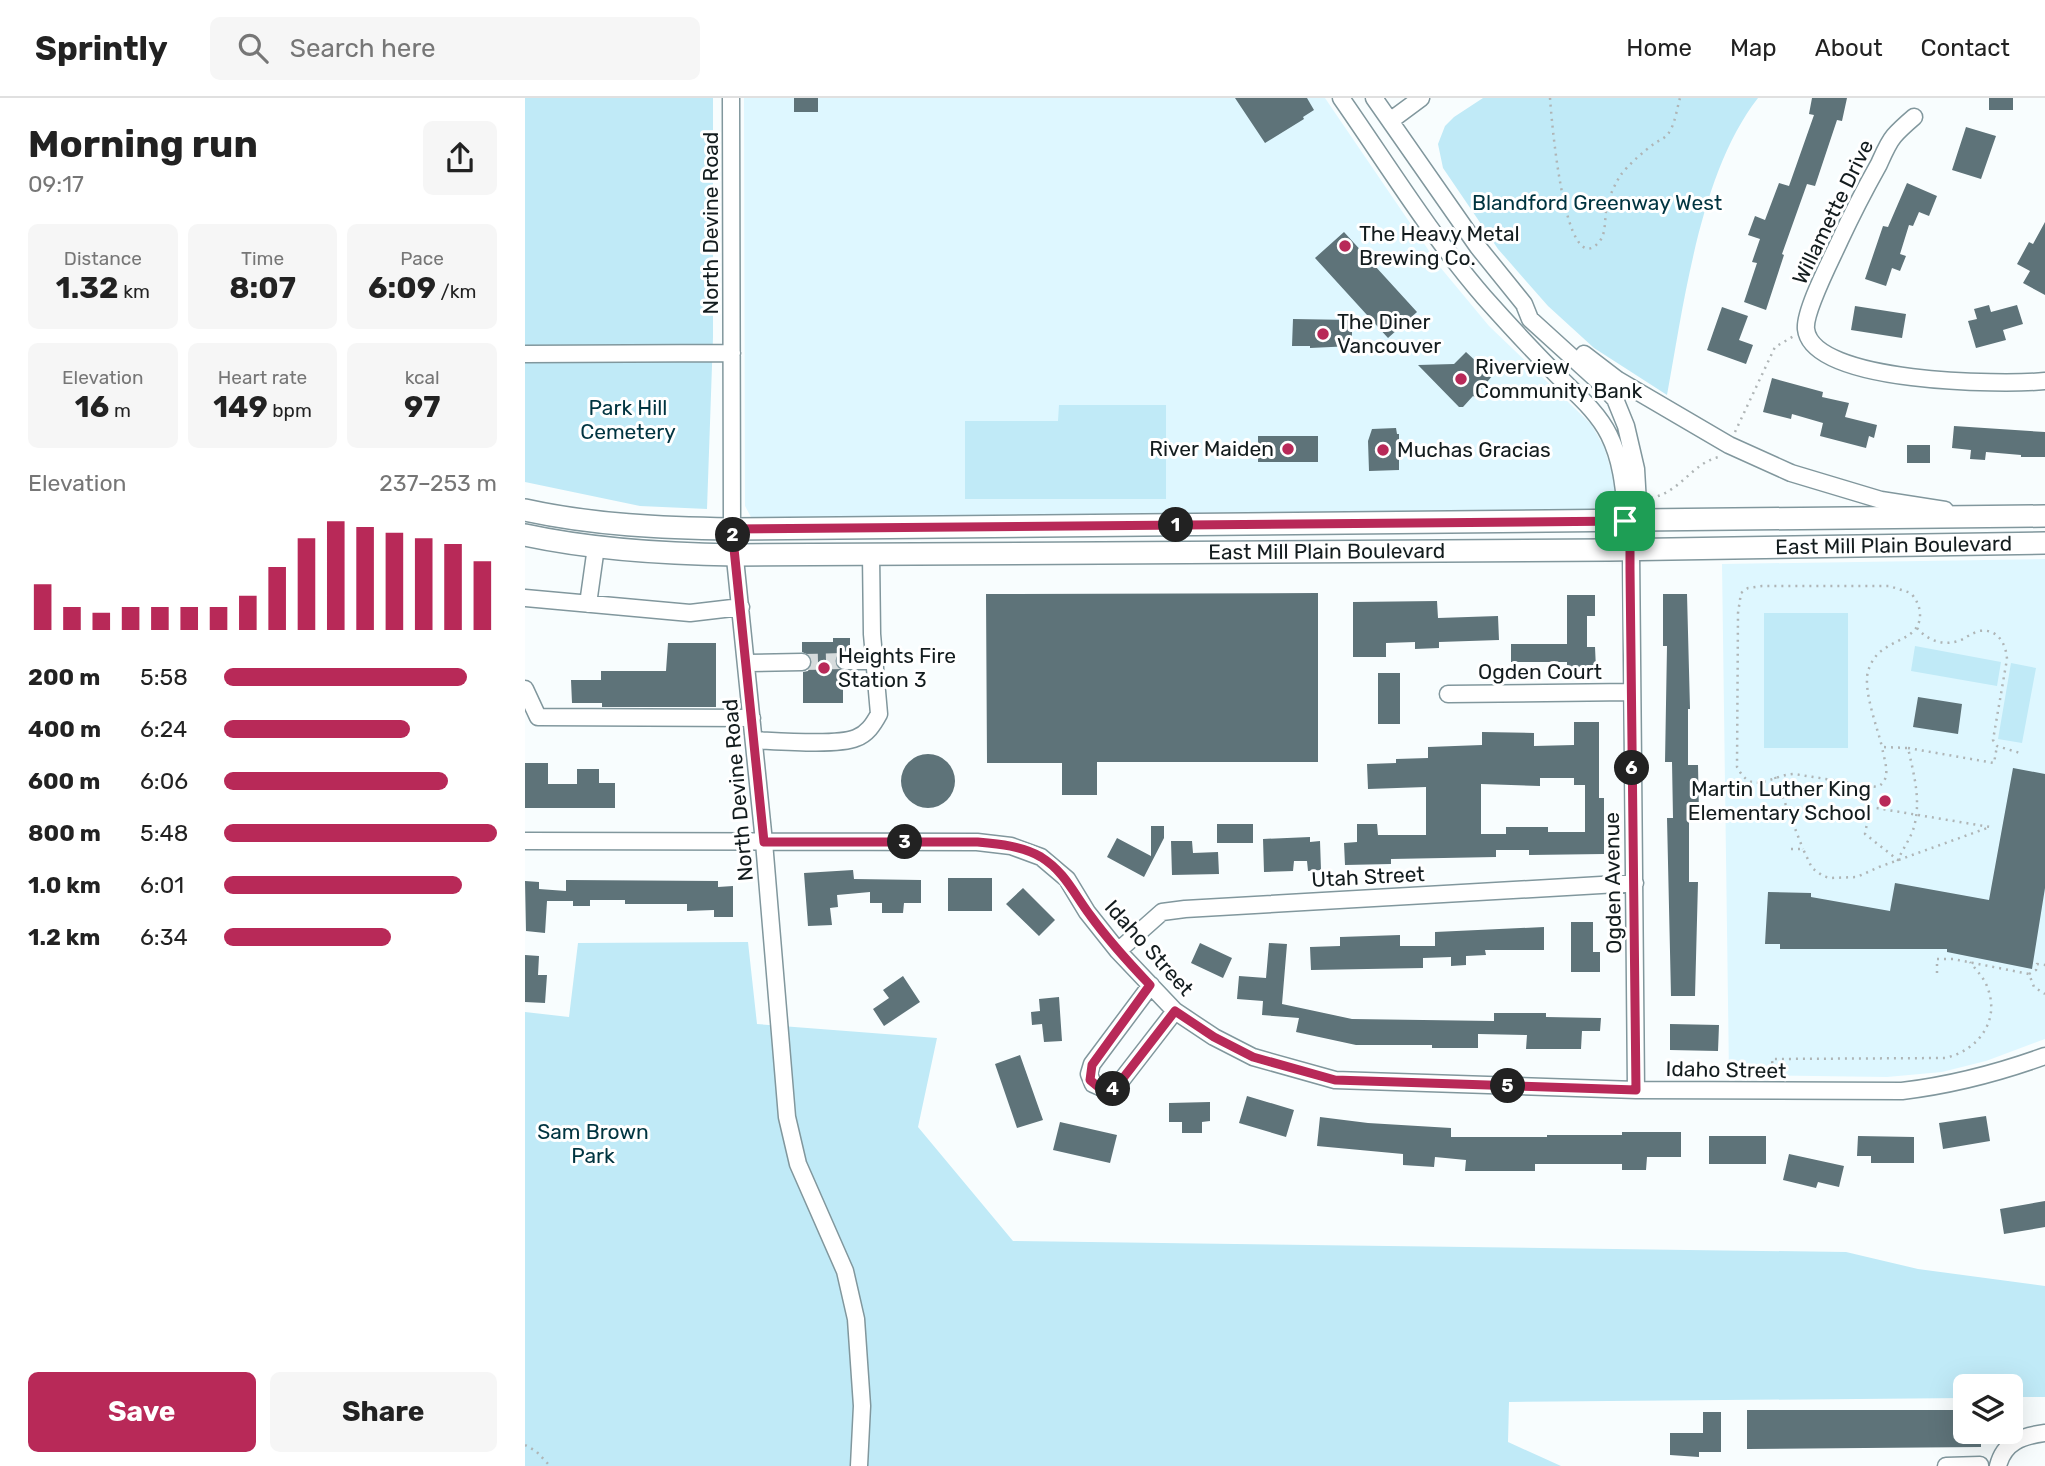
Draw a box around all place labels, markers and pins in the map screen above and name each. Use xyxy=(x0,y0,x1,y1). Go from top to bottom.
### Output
place label: The Heavy Metal Brewing Co. xyxy=(1359,221,1520,270)
marker: The Heavy Metal Brewing Co. xyxy=(1337,238,1353,254)
place label: The Diner Vancouver xyxy=(1337,309,1441,358)
marker: The Diner Vancouver xyxy=(1315,326,1331,342)
place label: Riverview Community Bank xyxy=(1475,354,1643,403)
marker: Riverview Community Bank xyxy=(1453,371,1469,387)
place label: River Maiden xyxy=(1149,436,1274,461)
place label: Muchas Gracias xyxy=(1397,437,1551,462)
marker: River Maiden xyxy=(1280,441,1296,457)
marker: Muchas Gracias xyxy=(1375,442,1391,458)
pin xyxy=(1595,491,1655,551)
pin: 1 xyxy=(1159,508,1193,542)
pin: 2 xyxy=(715,518,751,552)
place label: Heights Fire Station 3 xyxy=(838,643,956,692)
marker: Heights Fire Station 3 xyxy=(816,660,832,676)
pin: 6 xyxy=(1615,750,1649,786)
place label: Martin Luther King Elementary School xyxy=(1688,776,1871,825)
marker: Martin Luther King Elementary School xyxy=(1877,793,1893,809)
pin: 3 xyxy=(887,824,923,860)
pin: 5 xyxy=(1490,1068,1525,1104)
pin: 4 xyxy=(1095,1072,1131,1107)

